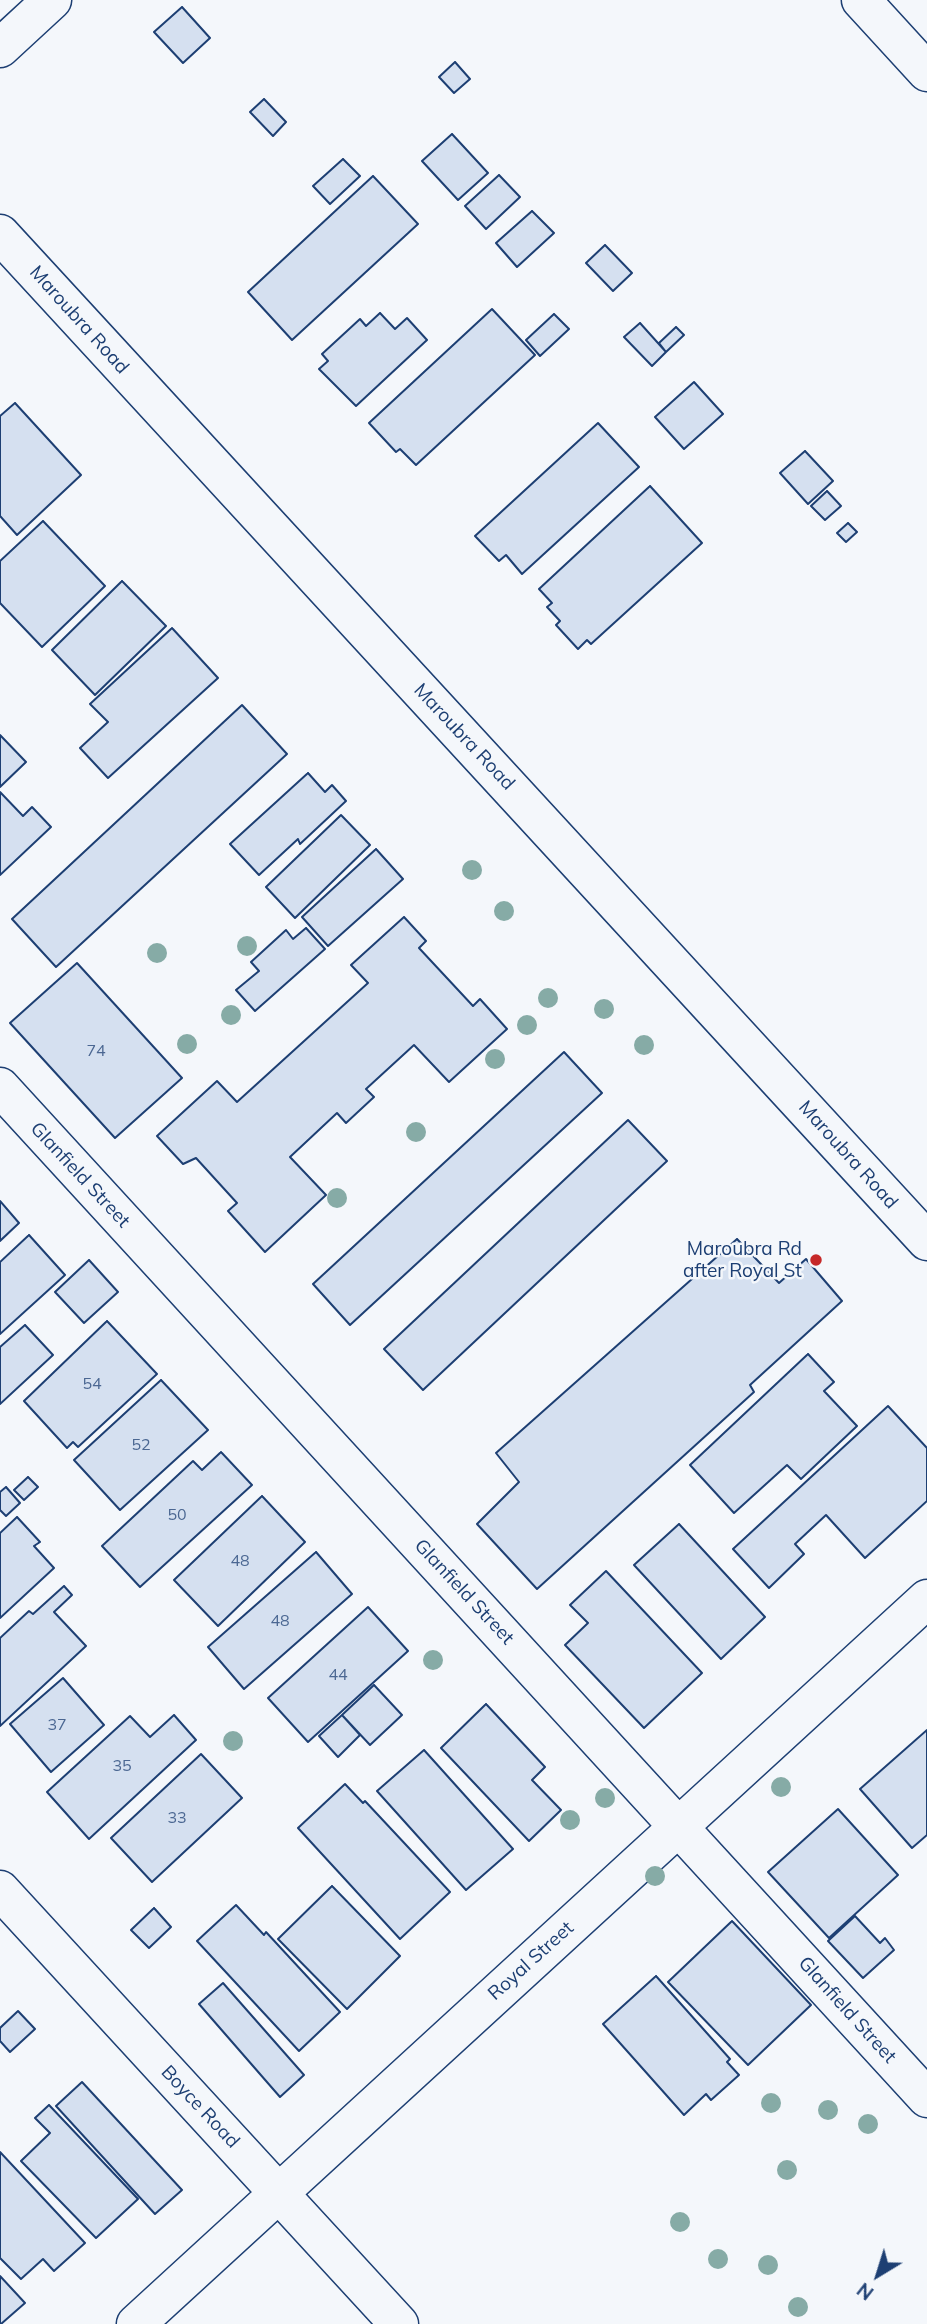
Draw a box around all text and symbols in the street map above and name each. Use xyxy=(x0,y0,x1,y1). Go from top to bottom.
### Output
street label: Maroubra Road xyxy=(25,261,133,379)
street label: Maroubra Road xyxy=(409,679,519,795)
house number: 74 xyxy=(86,1041,106,1061)
street label: Maroubra Road xyxy=(794,1096,902,1214)
street label: Glanfield Street xyxy=(25,1118,135,1232)
place label: Maroubra Rd after Royal St xyxy=(683,1238,802,1282)
marker: Maroubra Rd after Royal St xyxy=(808,1252,824,1268)
house number: 54 xyxy=(82,1374,102,1394)
house number: 52 xyxy=(131,1435,151,1455)
house number: 50 xyxy=(167,1505,187,1525)
street label: Glanfield Street xyxy=(409,1535,519,1649)
house number: 48 xyxy=(230,1551,250,1571)
house number: 48 xyxy=(270,1611,290,1631)
house number: 44 xyxy=(328,1665,348,1685)
house number: 37 xyxy=(47,1715,67,1735)
house number: 35 xyxy=(112,1756,132,1776)
house number: 33 xyxy=(167,1808,187,1828)
street label: Royal Street xyxy=(484,1917,578,2005)
street label: Glanfield Street xyxy=(793,1952,901,2068)
street label: Boyce Road xyxy=(156,2061,244,2153)
north arrow xyxy=(843,2240,913,2310)
text: N xyxy=(852,2278,878,2305)

